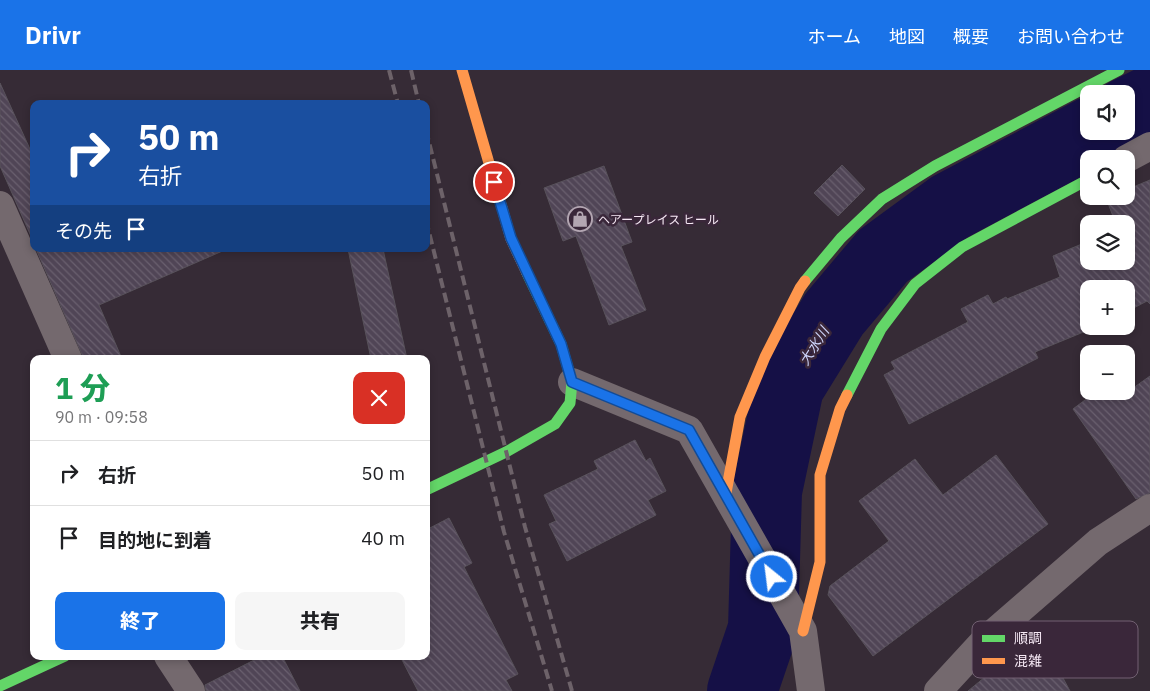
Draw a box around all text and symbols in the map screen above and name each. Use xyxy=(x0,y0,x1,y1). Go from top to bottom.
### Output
text: Drivr xyxy=(25,19,81,51)
text: ホーム xyxy=(808,25,861,48)
text: 地図 xyxy=(889,25,925,48)
text: 概要 xyxy=(953,25,989,48)
text: お問い合わせ xyxy=(1017,25,1125,48)
map controls xyxy=(1080,85,1135,400)
button: sound xyxy=(1080,85,1135,140)
text: 50 m xyxy=(138,114,220,160)
icon: right xyxy=(55,120,120,185)
button: search xyxy=(1080,150,1135,205)
text: 右折 xyxy=(138,161,182,190)
pin xyxy=(473,161,515,203)
icon: arrive xyxy=(480,168,508,196)
shop icon: ヘアープレイス ヒール xyxy=(567,206,593,232)
place label: ヘアープレイス ヒール xyxy=(598,212,719,227)
icon: arrive xyxy=(122,215,150,243)
button: layers xyxy=(1080,215,1135,270)
text: その先 xyxy=(55,219,112,243)
button: + xyxy=(1080,280,1135,335)
water label: 大水川 xyxy=(795,322,834,369)
button: − xyxy=(1080,345,1135,400)
text: 1 分 xyxy=(55,368,110,407)
button: close xyxy=(353,372,405,424)
text: 90 m · 09:58 xyxy=(55,407,148,427)
icon: right xyxy=(55,459,83,487)
text: 50 m xyxy=(361,461,405,485)
text: 右折 xyxy=(98,463,136,487)
icon: arrive xyxy=(55,524,83,552)
text: 40 m xyxy=(361,526,405,550)
text: 目的地に到着 xyxy=(98,528,212,552)
position arrow xyxy=(745,550,797,602)
button: 終了 xyxy=(55,592,225,650)
button: 共有 xyxy=(235,592,405,650)
legend xyxy=(972,621,1138,678)
text: 順調 xyxy=(1014,629,1042,647)
text: 混雑 xyxy=(1014,652,1042,670)

